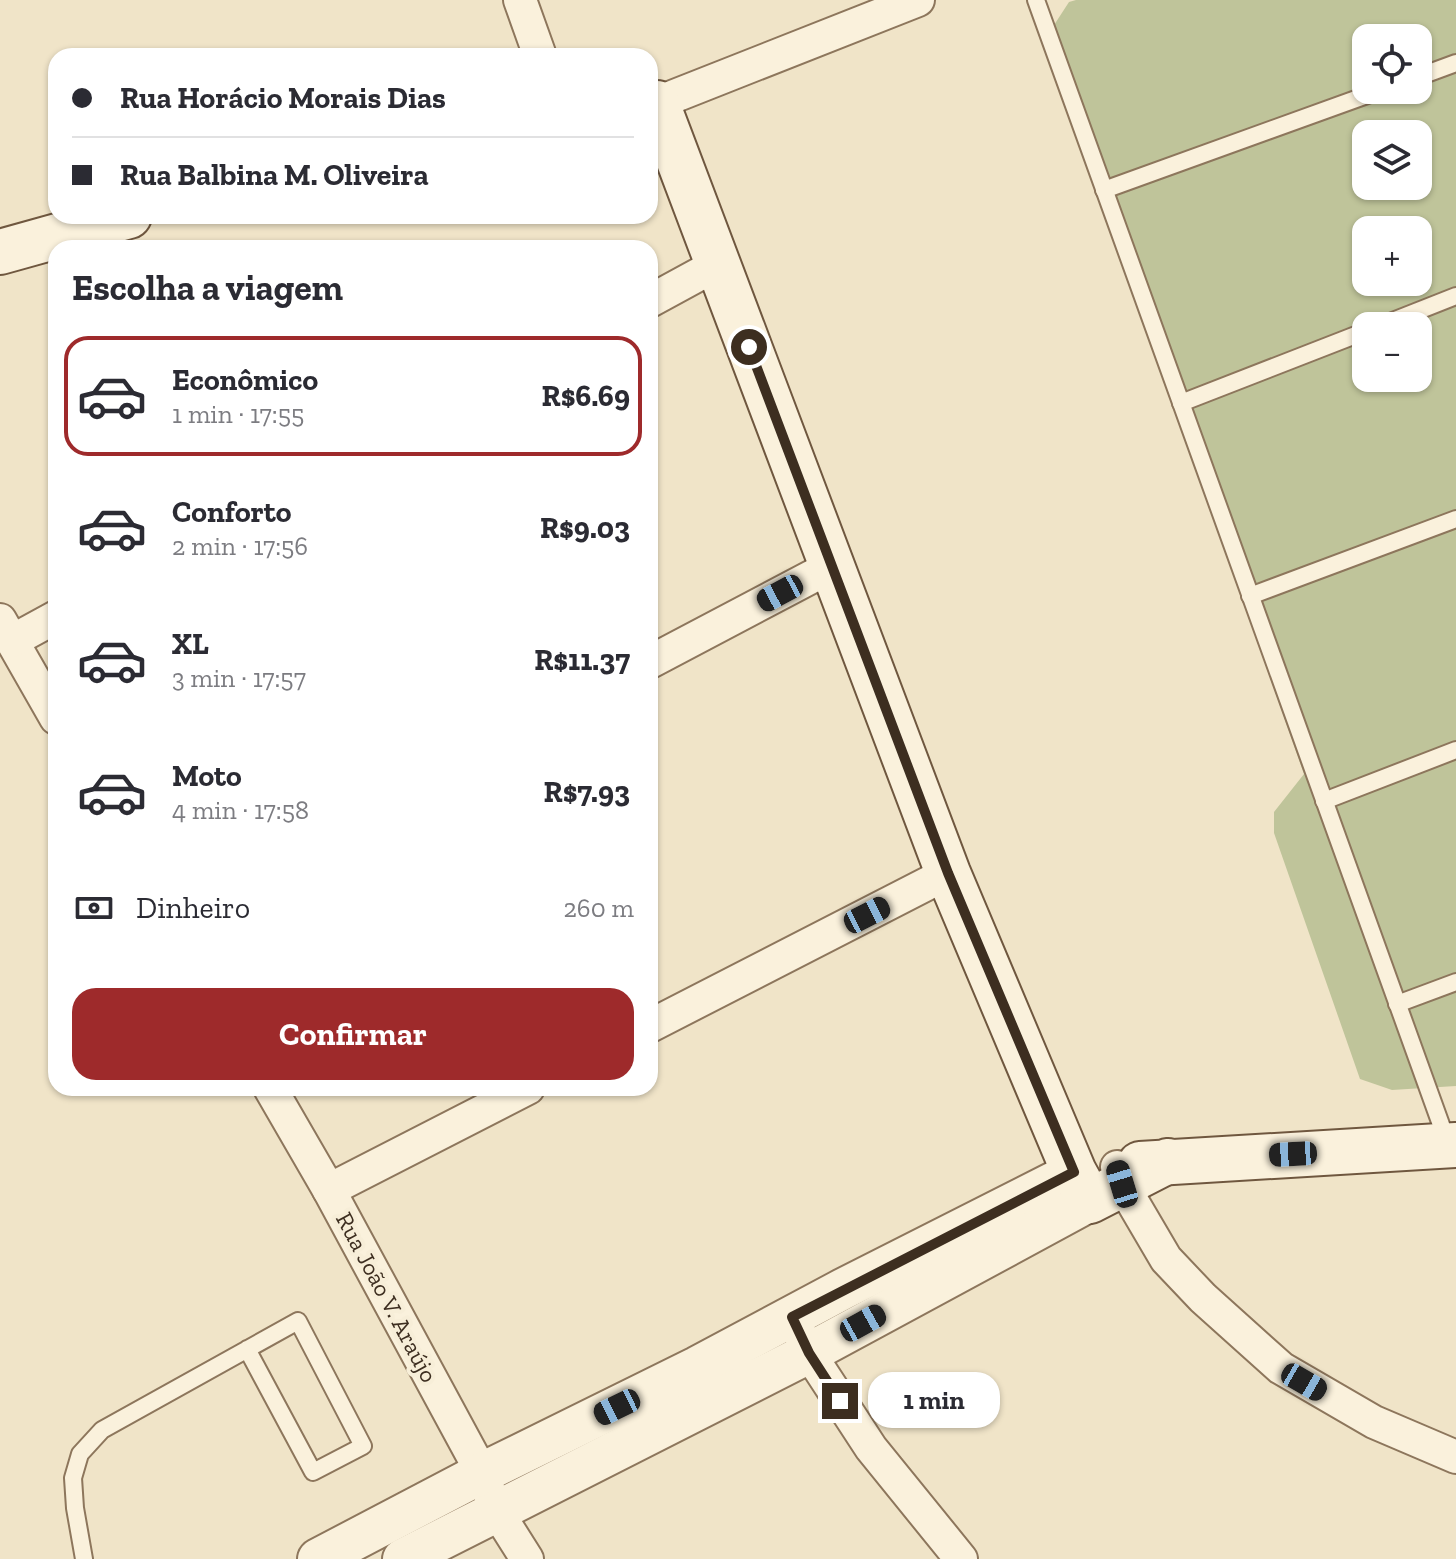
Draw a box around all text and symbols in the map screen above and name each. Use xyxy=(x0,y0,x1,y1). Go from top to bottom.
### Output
map controls xyxy=(1352,24,1432,392)
button: locate xyxy=(1352,24,1432,104)
text: Rua Horácio Morais Dias xyxy=(120,80,446,116)
button: layers xyxy=(1352,120,1432,200)
text: Rua Balbina M. Oliveira xyxy=(120,157,429,193)
button: + xyxy=(1352,216,1432,296)
text: Escolha a viagem xyxy=(72,266,343,309)
button: − xyxy=(1352,312,1432,392)
route start xyxy=(731,329,767,365)
icon: car xyxy=(76,360,148,432)
text: Econômico xyxy=(172,362,318,398)
text: R$6.69 xyxy=(542,378,630,414)
text: 1 min · 17:55 xyxy=(172,398,304,430)
icon: car xyxy=(76,492,148,564)
text: Conforto xyxy=(172,494,291,530)
text: R$9.03 xyxy=(540,510,630,546)
text: 2 min · 17:56 xyxy=(172,530,308,562)
car xyxy=(753,571,807,615)
icon: car xyxy=(76,624,148,696)
text: XL xyxy=(172,626,209,662)
text: R$11.37 xyxy=(534,642,630,678)
text: 3 min · 17:57 xyxy=(172,662,306,694)
icon: car xyxy=(76,756,148,828)
text: Moto xyxy=(172,758,242,794)
text: R$7.93 xyxy=(544,774,630,810)
text: 4 min · 17:58 xyxy=(172,794,309,826)
icon: cash xyxy=(72,886,116,930)
text: Dinheiro xyxy=(136,890,250,926)
text: 260 m xyxy=(563,892,634,924)
car xyxy=(840,893,894,937)
button: Confirmar xyxy=(72,988,634,1080)
car xyxy=(1268,1141,1318,1167)
car xyxy=(1104,1158,1140,1210)
street label: Rua João V. Araújo xyxy=(330,1207,444,1387)
car xyxy=(836,1301,890,1345)
car xyxy=(1277,1360,1331,1404)
callout: 1 min xyxy=(868,1373,1000,1429)
route end xyxy=(822,1383,858,1419)
text: 1 min xyxy=(903,1384,965,1416)
car xyxy=(590,1386,644,1428)

